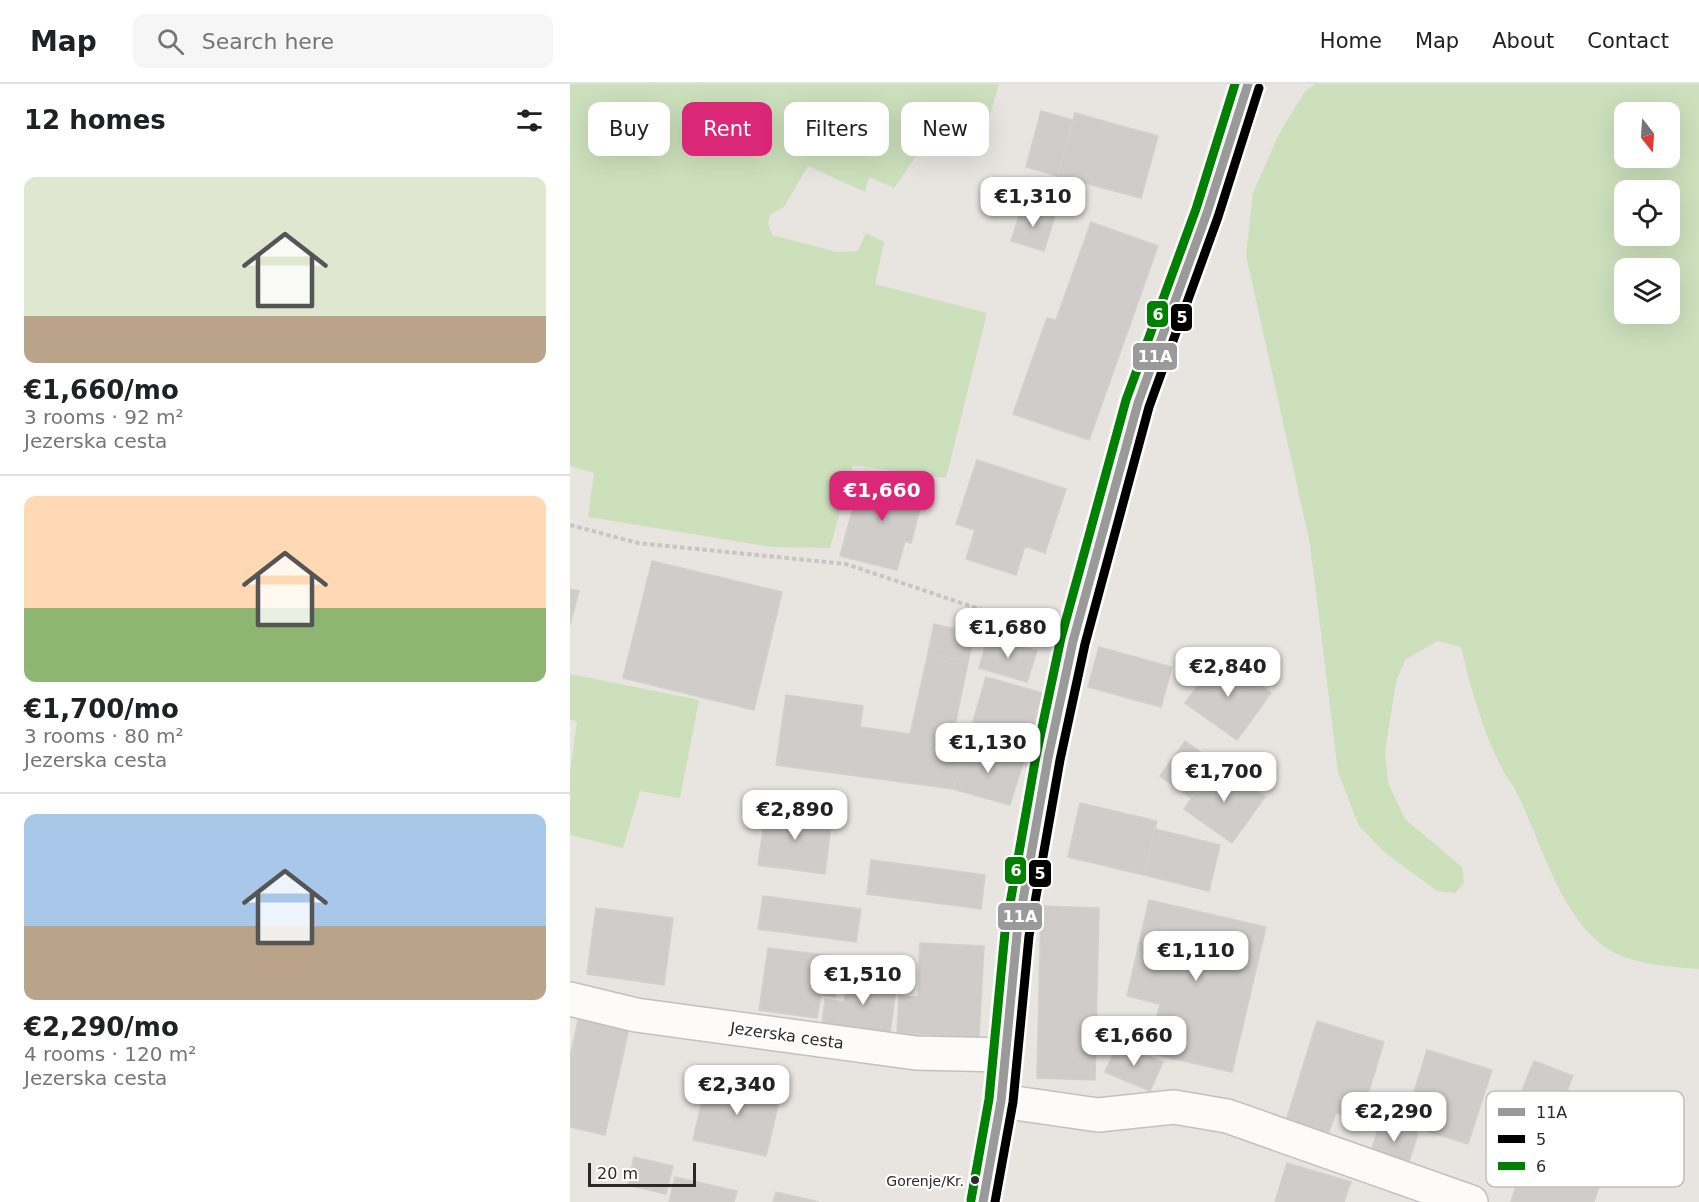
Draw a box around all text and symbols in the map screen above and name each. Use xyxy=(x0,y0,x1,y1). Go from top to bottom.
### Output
search box xyxy=(133,14,553,68)
text: Map xyxy=(30,25,97,58)
icon: search xyxy=(154,25,187,58)
text: Search here xyxy=(202,29,334,54)
text: Home xyxy=(1320,29,1382,53)
text: Map xyxy=(1415,29,1459,53)
text: About xyxy=(1492,29,1554,53)
text: Contact xyxy=(1587,29,1669,53)
chip: Buy xyxy=(588,102,670,156)
chip: Rent xyxy=(682,102,772,156)
chip: Filters xyxy=(784,102,889,156)
chip: New xyxy=(901,102,989,156)
north arrow xyxy=(1614,102,1680,168)
map controls xyxy=(1614,102,1680,324)
icon: filters xyxy=(513,104,546,137)
text: 12 homes xyxy=(24,105,166,135)
pin: €1,310 xyxy=(984,177,1082,228)
button: locate xyxy=(1614,180,1680,246)
text: €1,310 xyxy=(994,184,1072,208)
icon: home xyxy=(231,216,339,324)
button: layers xyxy=(1614,258,1680,324)
line badge: 6 xyxy=(1146,300,1169,328)
line badge: 5 xyxy=(1170,303,1193,332)
text: 6 xyxy=(1152,305,1164,324)
text: 5 xyxy=(1176,308,1188,327)
line badge: 11A xyxy=(1132,342,1178,371)
text: 11A xyxy=(1138,347,1173,366)
text: €1,660/mo xyxy=(24,375,179,405)
text: 3 rooms · 92 m² xyxy=(24,405,184,429)
text: Jezerska cesta xyxy=(24,429,167,453)
pin: €1,660 xyxy=(833,471,931,522)
text: €1,660 xyxy=(843,478,921,502)
icon: home xyxy=(231,535,339,643)
pin: €1,680 xyxy=(959,608,1057,659)
text: €1,680 xyxy=(969,615,1047,639)
pin: €2,840 xyxy=(1179,647,1277,698)
text: €2,840 xyxy=(1189,654,1267,678)
text: €1,700/mo xyxy=(24,694,179,724)
pin: €1,130 xyxy=(939,723,1037,774)
text: 3 rooms · 80 m² xyxy=(24,724,184,748)
text: €1,130 xyxy=(949,730,1027,754)
text: Jezerska cesta xyxy=(24,748,167,772)
pin: €1,700 xyxy=(1175,752,1273,803)
text: €1,700 xyxy=(1185,759,1263,783)
pin: €2,890 xyxy=(746,790,844,841)
text: €2,890 xyxy=(756,797,834,821)
icon: home xyxy=(231,853,339,961)
line badge: 6 xyxy=(1004,856,1027,885)
line badge: 5 xyxy=(1028,859,1052,888)
text: 6 xyxy=(1010,861,1022,880)
text: 5 xyxy=(1034,864,1046,883)
line badge: 11A xyxy=(997,902,1043,931)
text: 11A xyxy=(1003,907,1038,926)
pin: €1,110 xyxy=(1147,931,1245,982)
text: €1,110 xyxy=(1157,938,1235,962)
pin: €1,510 xyxy=(814,955,912,1006)
text: €1,510 xyxy=(824,962,902,986)
text: €2,290/mo xyxy=(24,1012,179,1042)
pin: €1,660 xyxy=(1085,1016,1183,1067)
street label: Jezerska cesta xyxy=(728,1018,845,1053)
text: €1,660 xyxy=(1095,1023,1173,1047)
text: 4 rooms · 120 m² xyxy=(24,1042,196,1066)
pin: €2,340 xyxy=(688,1065,786,1116)
text: Jezerska cesta xyxy=(24,1066,167,1090)
text: €2,340 xyxy=(698,1072,776,1096)
legend xyxy=(1486,1091,1684,1187)
pin: €2,290 xyxy=(1345,1092,1443,1143)
text: €2,290 xyxy=(1355,1099,1433,1123)
text: 11A xyxy=(1536,1103,1567,1122)
text: 5 xyxy=(1536,1130,1546,1149)
text: 6 xyxy=(1536,1157,1546,1176)
scale bar xyxy=(588,1160,696,1188)
text: 20 m xyxy=(597,1164,638,1183)
place label: Gorenje/Kr. xyxy=(886,1173,964,1189)
marker: Gorenje/Kr. xyxy=(969,1174,981,1186)

